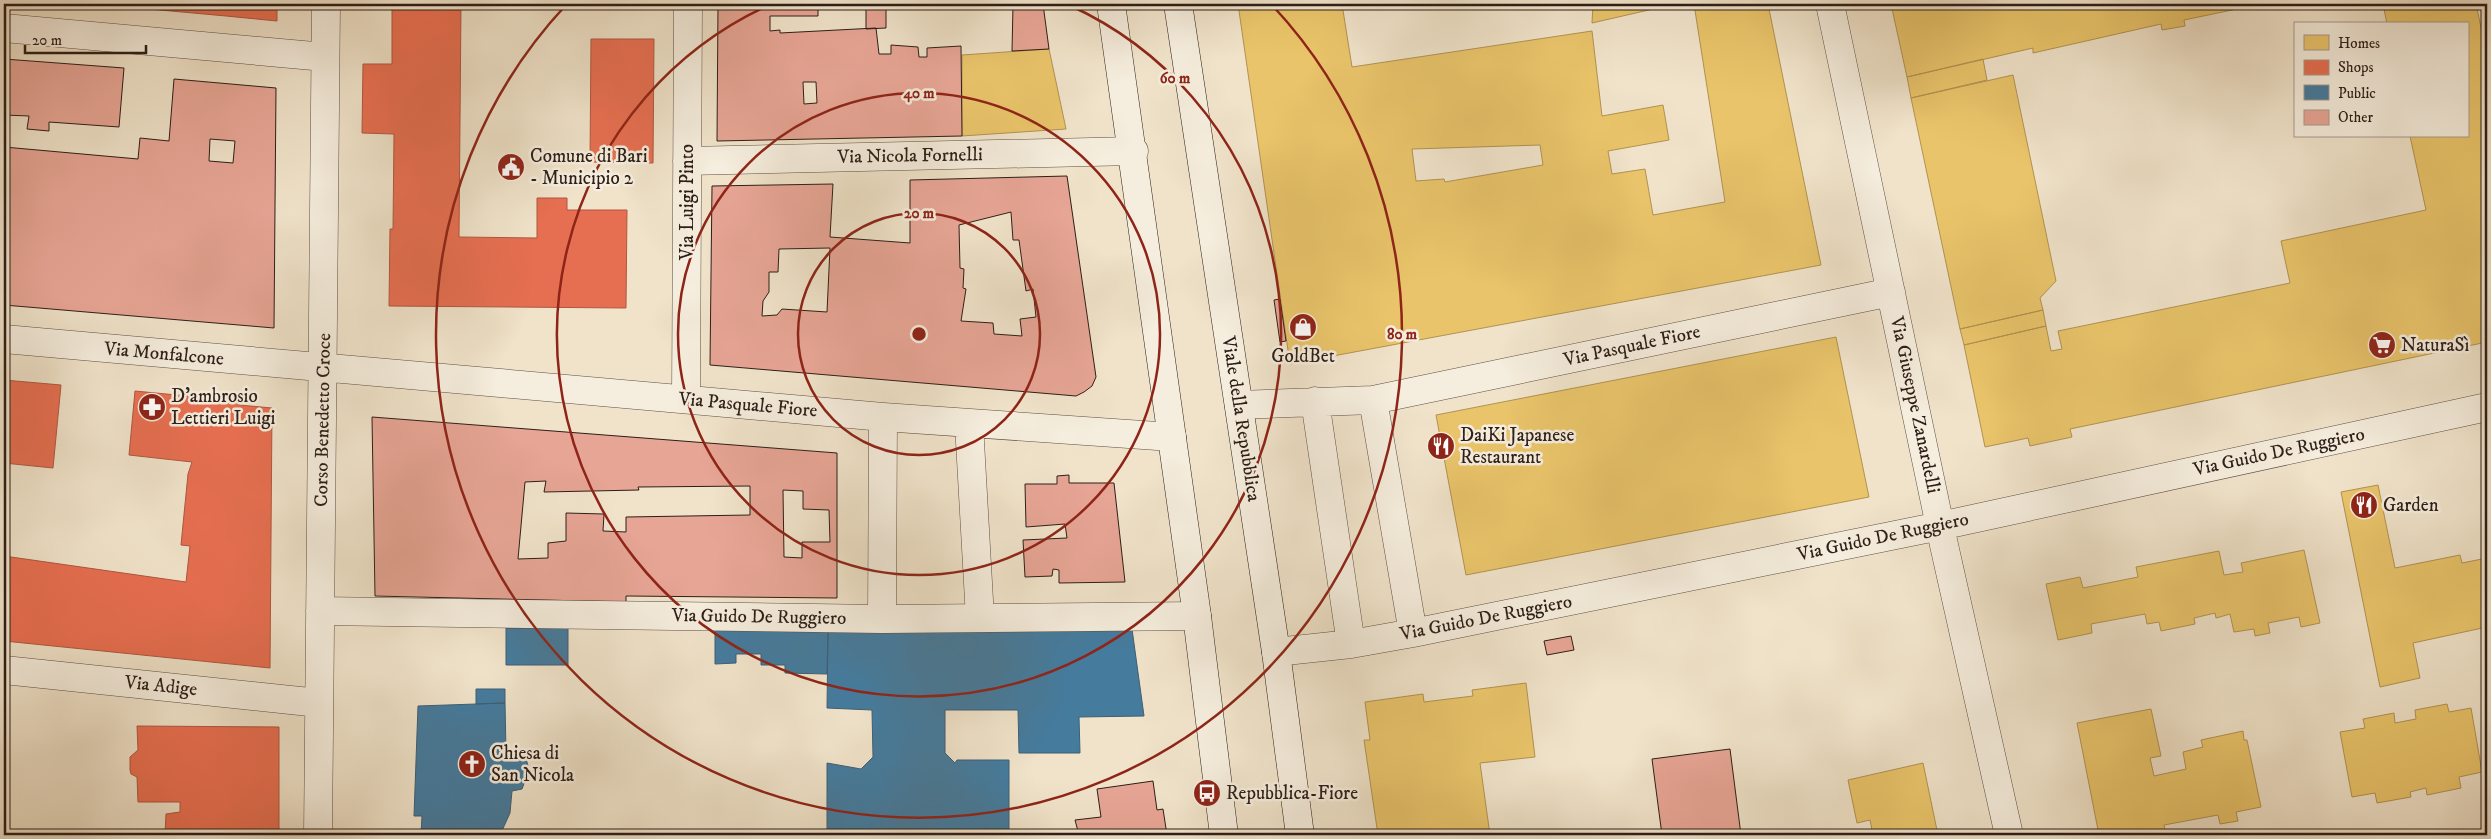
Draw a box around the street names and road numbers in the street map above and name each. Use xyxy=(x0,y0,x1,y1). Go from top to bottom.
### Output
street label: Via Nicola Fornelli xyxy=(836,143,983,169)
street label: Via Luigi Pinto xyxy=(676,144,699,261)
street label: Via Giuseppe Zanardelli xyxy=(1885,313,1945,496)
street label: Via Pasquale Fiore xyxy=(1561,320,1703,373)
street label: Corso Benedetto Croce xyxy=(310,333,336,507)
street label: Viale della Repubblica xyxy=(1216,334,1265,503)
street label: Via Monfalcone xyxy=(102,337,225,371)
street label: Via Pasquale Fiore xyxy=(677,387,818,424)
street label: Via Guido De Ruggiero xyxy=(2190,423,2367,482)
street label: Via Guido De Ruggiero xyxy=(1794,508,1971,567)
street label: Via Guido De Ruggiero xyxy=(1397,590,1574,646)
street label: Via Guido De Ruggiero xyxy=(671,604,846,630)
street label: Via Adige xyxy=(123,671,198,701)

